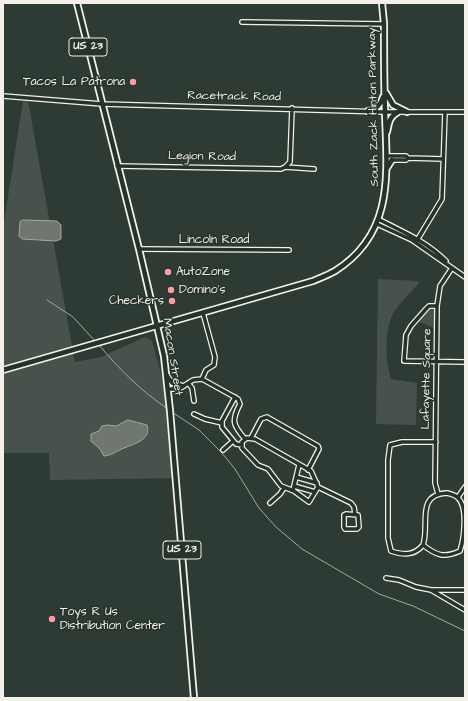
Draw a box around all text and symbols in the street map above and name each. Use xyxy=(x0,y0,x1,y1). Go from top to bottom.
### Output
street label: South Zack Hinton Parkway xyxy=(365,27,383,187)
road number: US 23 xyxy=(69,38,107,56)
place label: Tacos La Patrona xyxy=(23,75,125,89)
marker: Tacos La Patrona xyxy=(128,77,138,87)
street label: Racetrack Road xyxy=(187,89,281,105)
street label: Legion Road xyxy=(168,149,236,165)
street label: Lincoln Road xyxy=(179,233,249,247)
place label: AutoZone xyxy=(176,265,230,279)
marker: AutoZone xyxy=(163,267,173,277)
place label: Domino's xyxy=(179,283,225,297)
marker: Domino's xyxy=(166,285,176,295)
place label: Checkers xyxy=(109,294,164,308)
marker: Checkers xyxy=(167,296,177,306)
street label: Macon Street xyxy=(159,317,185,397)
street label: Lafayette Square xyxy=(419,328,435,430)
road number: US 23 xyxy=(163,541,201,559)
place label: Toys R Us Distribution Center xyxy=(60,605,165,633)
marker: Toys R Us Distribution Center xyxy=(47,614,57,624)

